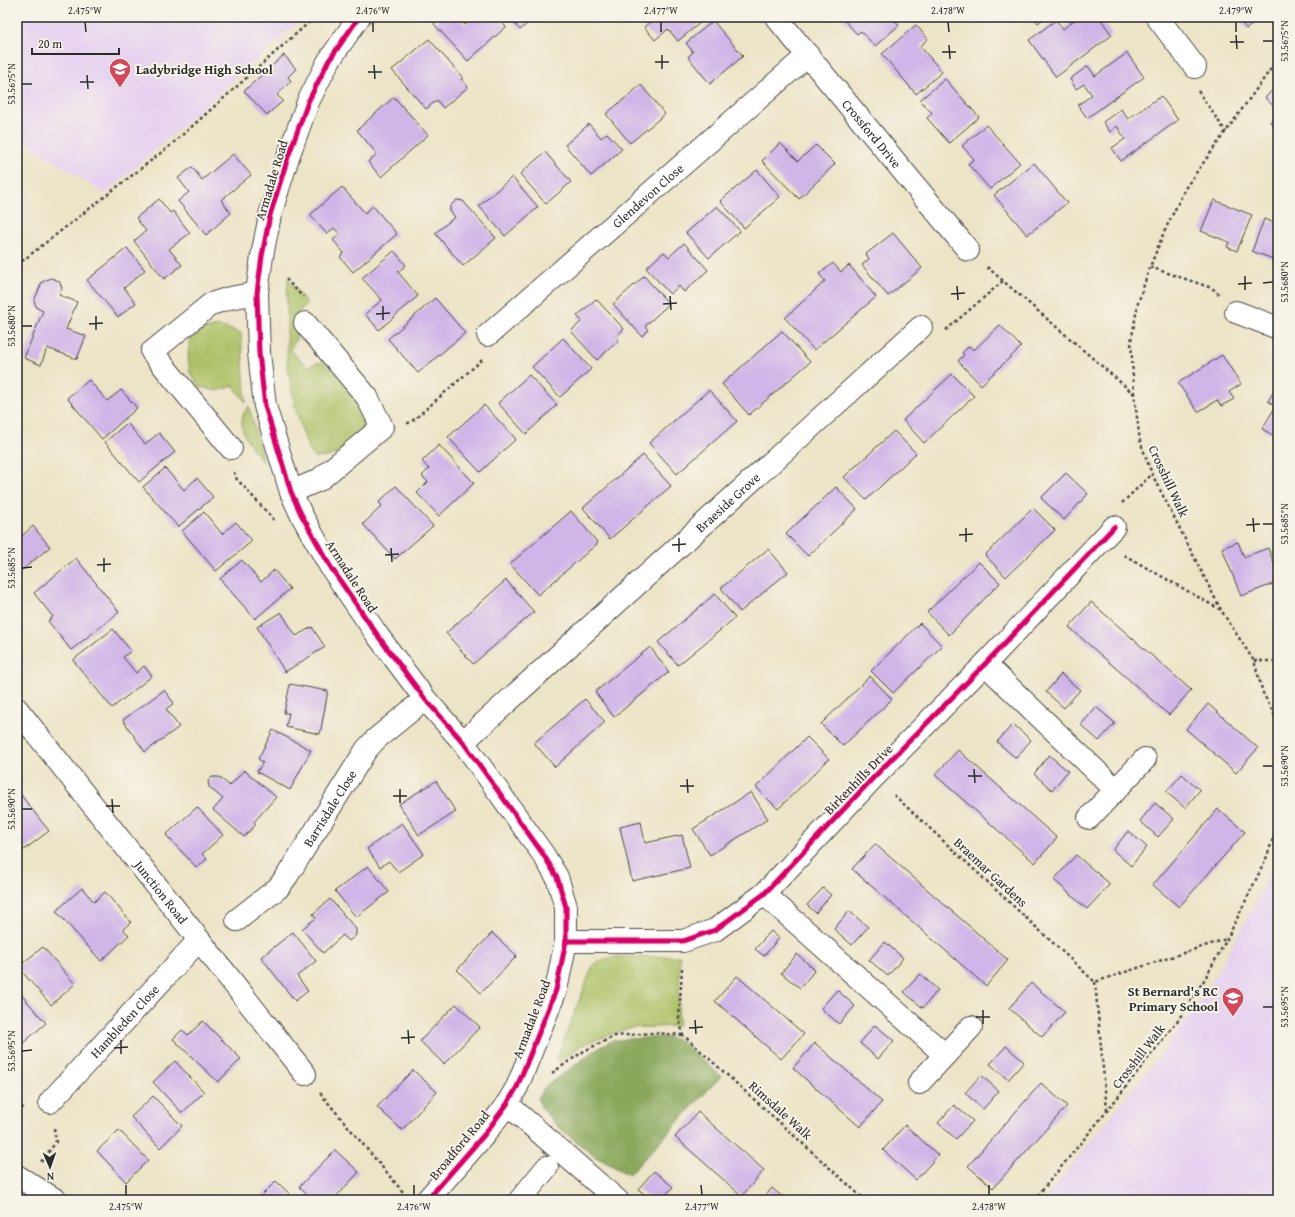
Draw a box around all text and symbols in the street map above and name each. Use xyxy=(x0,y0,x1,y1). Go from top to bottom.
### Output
text: 2.475°W xyxy=(68,3,102,18)
text: 2.476°W xyxy=(356,3,390,18)
text: 2.477°W xyxy=(644,3,678,18)
text: 2.478°W xyxy=(931,3,965,18)
text: 2.479°W xyxy=(1219,3,1253,18)
text: 53.5675°N xyxy=(1277,20,1292,62)
scale bar xyxy=(32,30,119,56)
text: 20 m xyxy=(38,35,62,52)
school or university icon: Ladybridge High School xyxy=(107,56,133,89)
place label: Ladybridge High School xyxy=(136,60,273,79)
text: 53.5675°N xyxy=(4,63,19,105)
street label: Crossford Drive xyxy=(838,95,906,172)
street label: Armadale Road xyxy=(250,138,293,223)
street label: Glendevon Close xyxy=(608,159,688,232)
text: 53.5680°N xyxy=(1277,261,1292,303)
text: 53.5680°N xyxy=(4,305,19,347)
street label: Crosshill Walk xyxy=(1144,442,1194,521)
street label: Braeside Grove xyxy=(691,468,764,537)
text: 53.5685°N xyxy=(1277,503,1292,545)
street label: Armadale Road xyxy=(321,536,382,616)
text: 53.5685°N xyxy=(4,547,19,589)
street label: Birkenhills Drive xyxy=(820,740,897,819)
text: 53.5690°N xyxy=(1277,745,1292,787)
street label: Barrisdale Close xyxy=(299,766,361,851)
text: 53.5690°N xyxy=(4,788,19,830)
street label: Braemar Gardens xyxy=(950,833,1032,911)
street label: Junction Road xyxy=(129,855,192,928)
street label: Armadale Road xyxy=(508,977,555,1061)
street label: Hambleden Close xyxy=(86,980,164,1062)
place label: St Bernard's RC Primary School xyxy=(1128,982,1218,1016)
school or university icon: St Bernard's RC Primary School xyxy=(1220,985,1246,1018)
text: 53.5695°N xyxy=(1277,986,1292,1028)
street label: Crosshill Walk xyxy=(1107,1020,1170,1093)
text: 53.5695°N xyxy=(4,1030,19,1072)
street label: Rimsdale Walk xyxy=(745,1077,817,1144)
street label: Broadford Road xyxy=(425,1107,494,1184)
north arrow xyxy=(30,1147,70,1187)
text: N xyxy=(46,1169,54,1185)
text: 2.475°W xyxy=(109,1199,143,1214)
text: 2.476°W xyxy=(397,1199,431,1214)
text: 2.477°W xyxy=(685,1199,719,1214)
text: 2.478°W xyxy=(972,1199,1006,1214)

